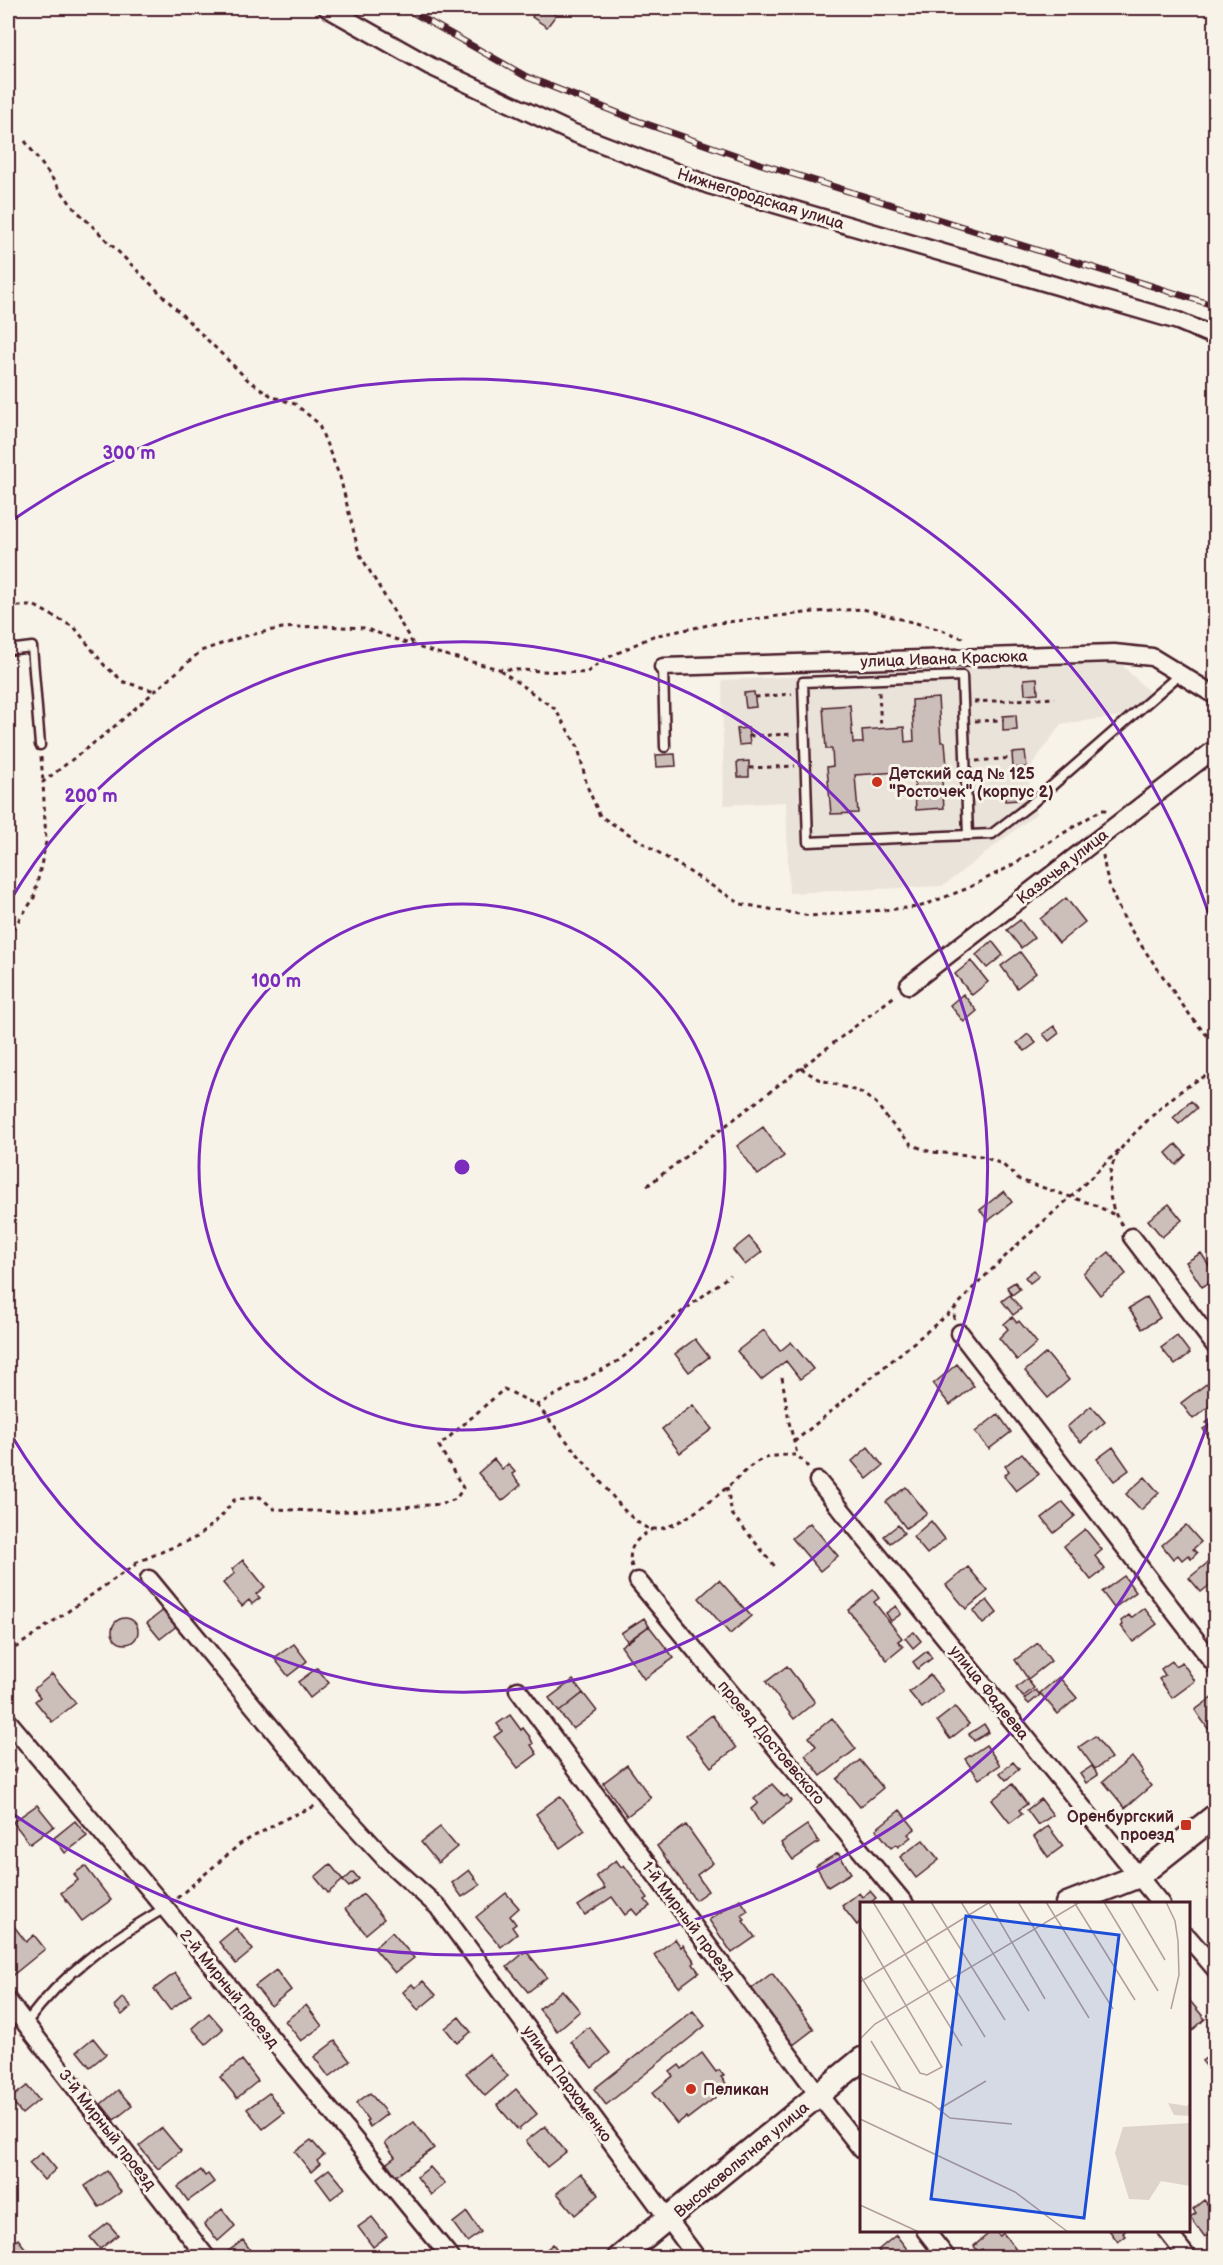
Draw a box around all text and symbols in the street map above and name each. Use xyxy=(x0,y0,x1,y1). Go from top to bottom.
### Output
street label: Нижнегородская улица xyxy=(675,165,847,234)
text: 300 m xyxy=(102,443,156,464)
street label: улица Ивана Красюка xyxy=(860,647,1029,672)
place label: Детский сад № 125 "Росточек" (корпус 2) xyxy=(889,765,1054,802)
marker: Детский сад № 125 "Росточек" (корпус 2) xyxy=(870,775,884,789)
text: 200 m xyxy=(64,786,118,807)
street label: Казачья улица xyxy=(1014,825,1113,909)
text: 100 m xyxy=(251,971,301,992)
centre of rings xyxy=(452,1157,472,1177)
street label: улица Фадеева xyxy=(945,1642,1033,1744)
street label: проезд Достоевского xyxy=(713,1677,828,1809)
place label: Оренбургский проезд xyxy=(1067,1808,1174,1845)
marker: Оренбургский проезд xyxy=(1179,1818,1193,1832)
street label: 1-й Мирный проезд xyxy=(637,1858,739,1984)
inset map xyxy=(860,1902,1190,2232)
street label: 2-й Мирный проезд xyxy=(175,1926,283,2052)
street label: улица Пархоменко xyxy=(518,2022,615,2146)
street label: 3-й Мирный проезд xyxy=(54,2066,160,2194)
place label: Пеликан xyxy=(703,2081,769,2100)
marker: Пеликан xyxy=(684,2082,698,2096)
street label: Высоковольтная улица xyxy=(671,2098,814,2222)

